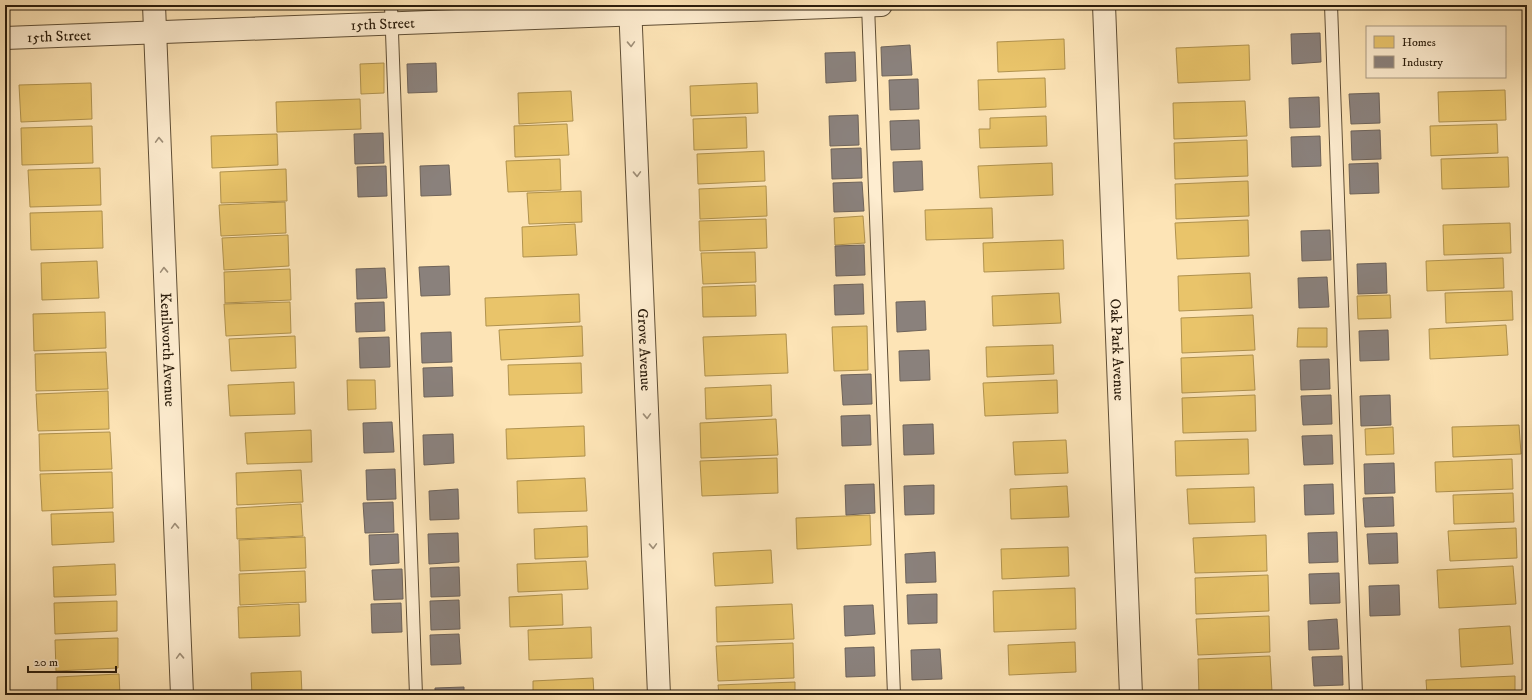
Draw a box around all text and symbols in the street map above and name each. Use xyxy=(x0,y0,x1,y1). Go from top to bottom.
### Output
street label: 15th Street xyxy=(350,14,415,35)
street label: 15th Street xyxy=(26,26,92,47)
legend xyxy=(1366,26,1506,78)
text: Homes xyxy=(1402,35,1436,50)
one-way arrow xyxy=(627,41,636,47)
text: Industry xyxy=(1402,55,1443,70)
one-way arrow xyxy=(155,137,163,143)
one-way arrow xyxy=(633,171,641,177)
one-way arrow xyxy=(160,267,169,273)
street label: Kenilworth Avenue xyxy=(156,292,179,407)
street label: Oak Park Avenue xyxy=(1105,298,1128,401)
street label: Grove Avenue xyxy=(633,308,655,391)
one-way arrow xyxy=(643,413,652,419)
one-way arrow xyxy=(170,523,179,529)
one-way arrow xyxy=(649,543,657,549)
scale bar xyxy=(28,648,116,674)
one-way arrow xyxy=(176,653,184,659)
text: 20 m xyxy=(34,655,58,670)

